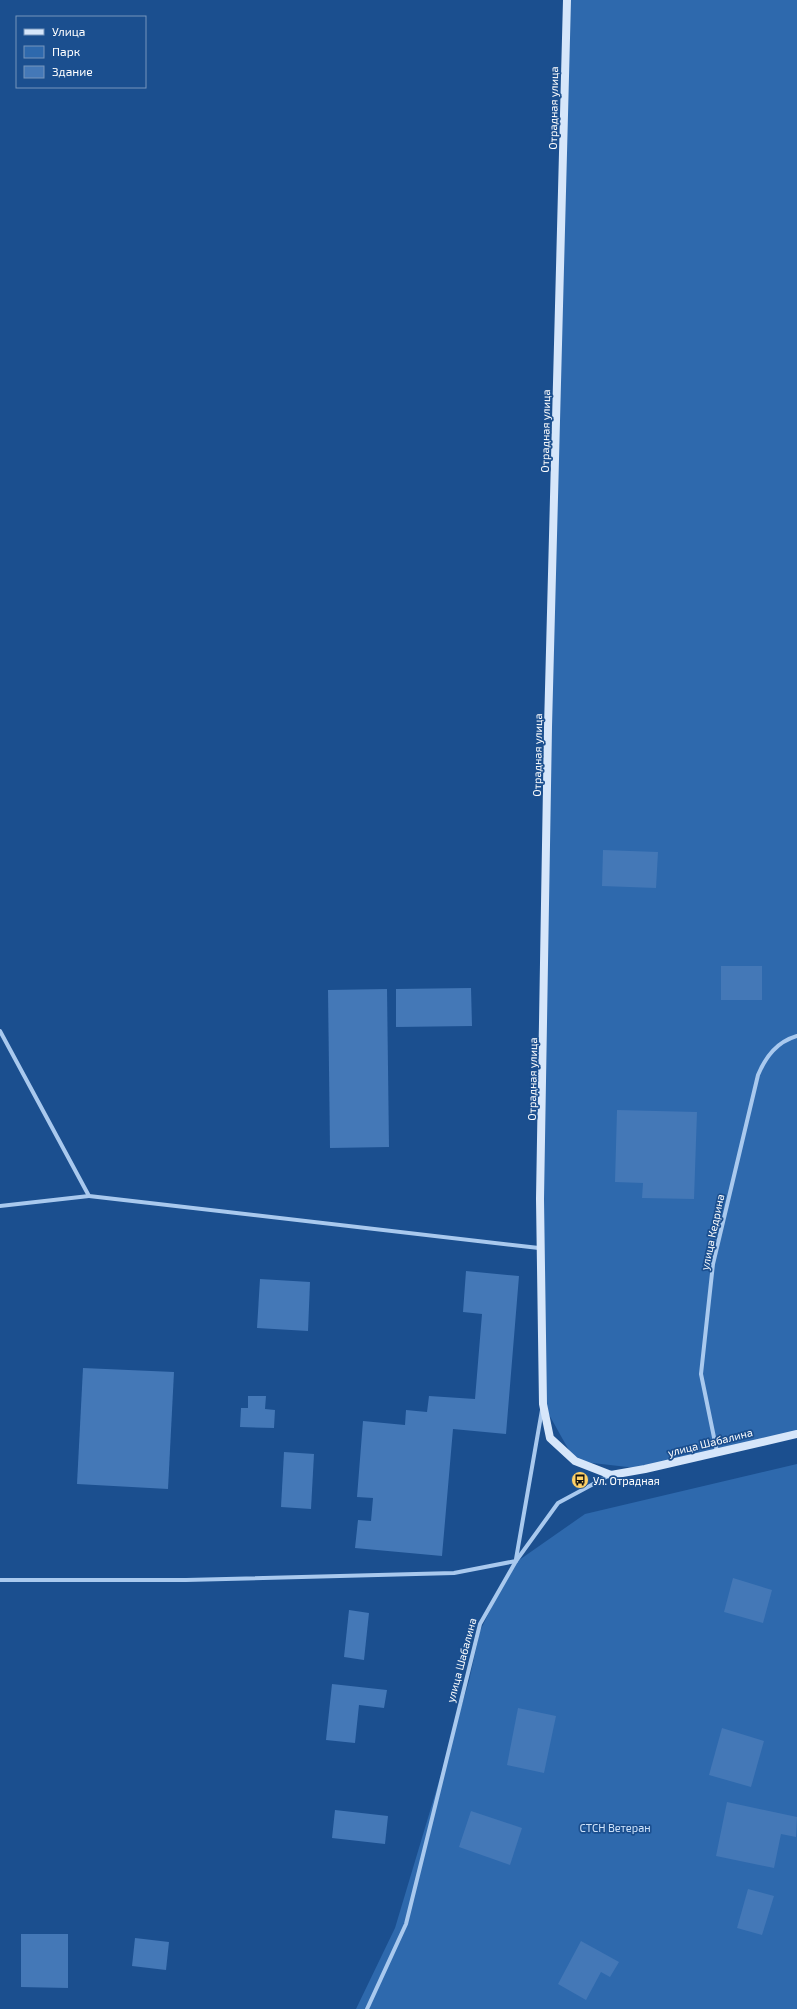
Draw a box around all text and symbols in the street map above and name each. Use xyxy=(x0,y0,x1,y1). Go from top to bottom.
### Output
legend xyxy=(16,16,146,88)
text: Улица xyxy=(52,24,85,38)
text: Парк xyxy=(52,44,81,58)
text: Здание xyxy=(52,64,93,78)
street label: Отрадная улица xyxy=(546,66,561,150)
street label: Отрадная улица xyxy=(538,389,553,473)
street label: Отрадная улица xyxy=(530,713,545,797)
street label: Отрадная улица xyxy=(525,1037,540,1121)
street label: улица Кедрина xyxy=(698,1193,727,1271)
street label: улица Шабалина xyxy=(666,1425,754,1460)
bus stop icon: Ул. Отрадная xyxy=(570,1470,590,1490)
place label: Ул. Отрадная xyxy=(593,1474,660,1487)
street label: улица Шабалина xyxy=(443,1616,479,1704)
park label: СТСН Ветеран xyxy=(579,1821,651,1834)

